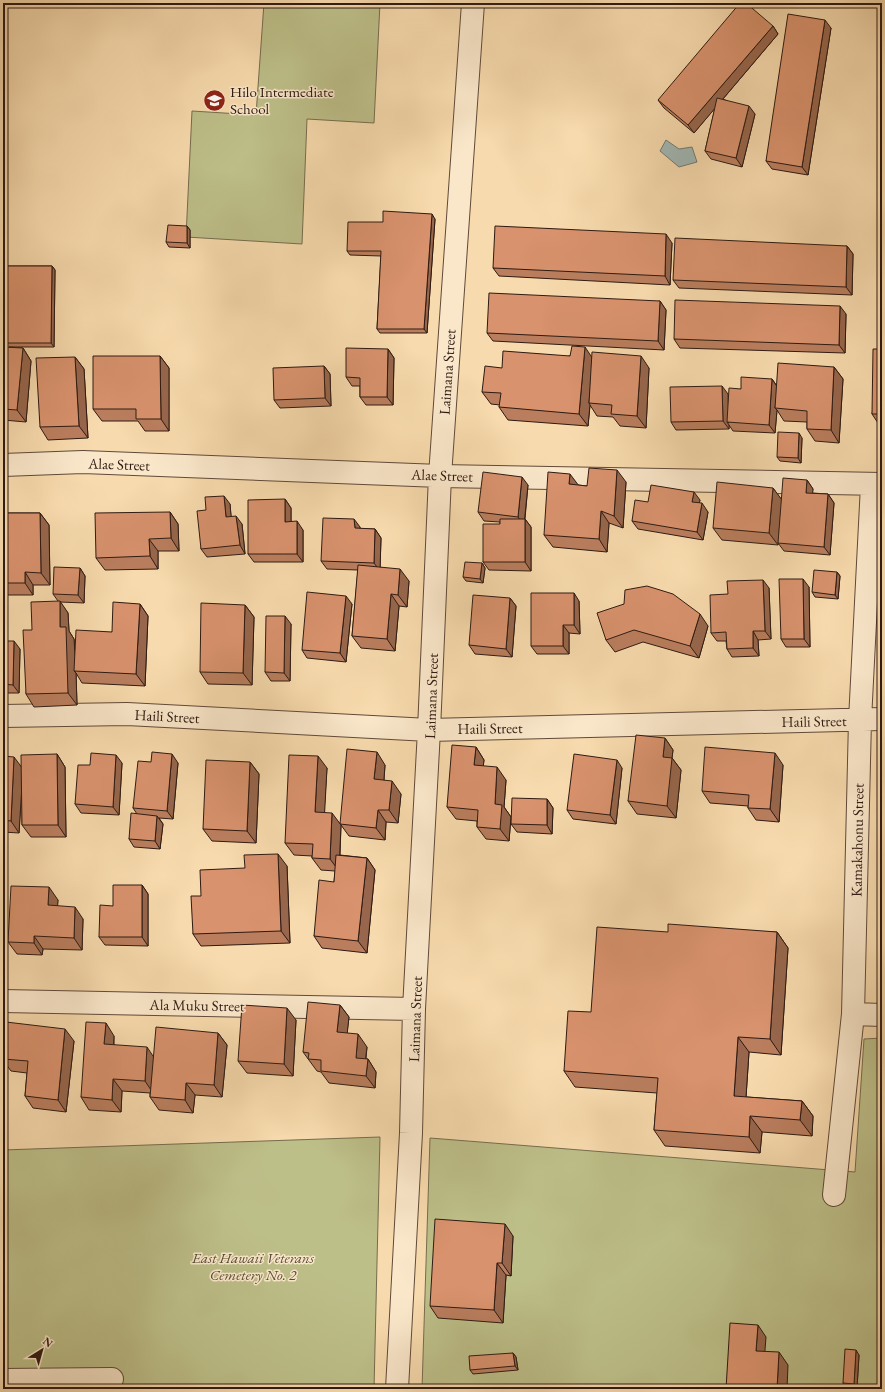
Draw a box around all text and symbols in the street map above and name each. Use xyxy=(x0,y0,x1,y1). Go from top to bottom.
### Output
place label: Hilo Intermediate School xyxy=(230,82,334,118)
school or university icon: Hilo Intermediate School xyxy=(202,87,228,113)
street label: Laimana Street xyxy=(435,328,459,416)
street label: Alae Street xyxy=(87,453,150,475)
street label: Alae Street xyxy=(410,464,473,486)
street label: Laimana Street xyxy=(420,652,442,739)
street label: Haili Street xyxy=(134,705,200,727)
street label: Haili Street xyxy=(781,711,847,731)
street label: Haili Street xyxy=(457,718,523,738)
street label: Kamakahonu Street xyxy=(847,783,867,897)
street label: Laimana Street xyxy=(404,975,426,1062)
street label: Ala Muku Street xyxy=(148,995,245,1015)
park label: East Hawaii Veterans Cemetery No. 2 xyxy=(191,1248,315,1284)
north arrow xyxy=(22,1330,62,1370)
text: N xyxy=(40,1334,56,1350)

